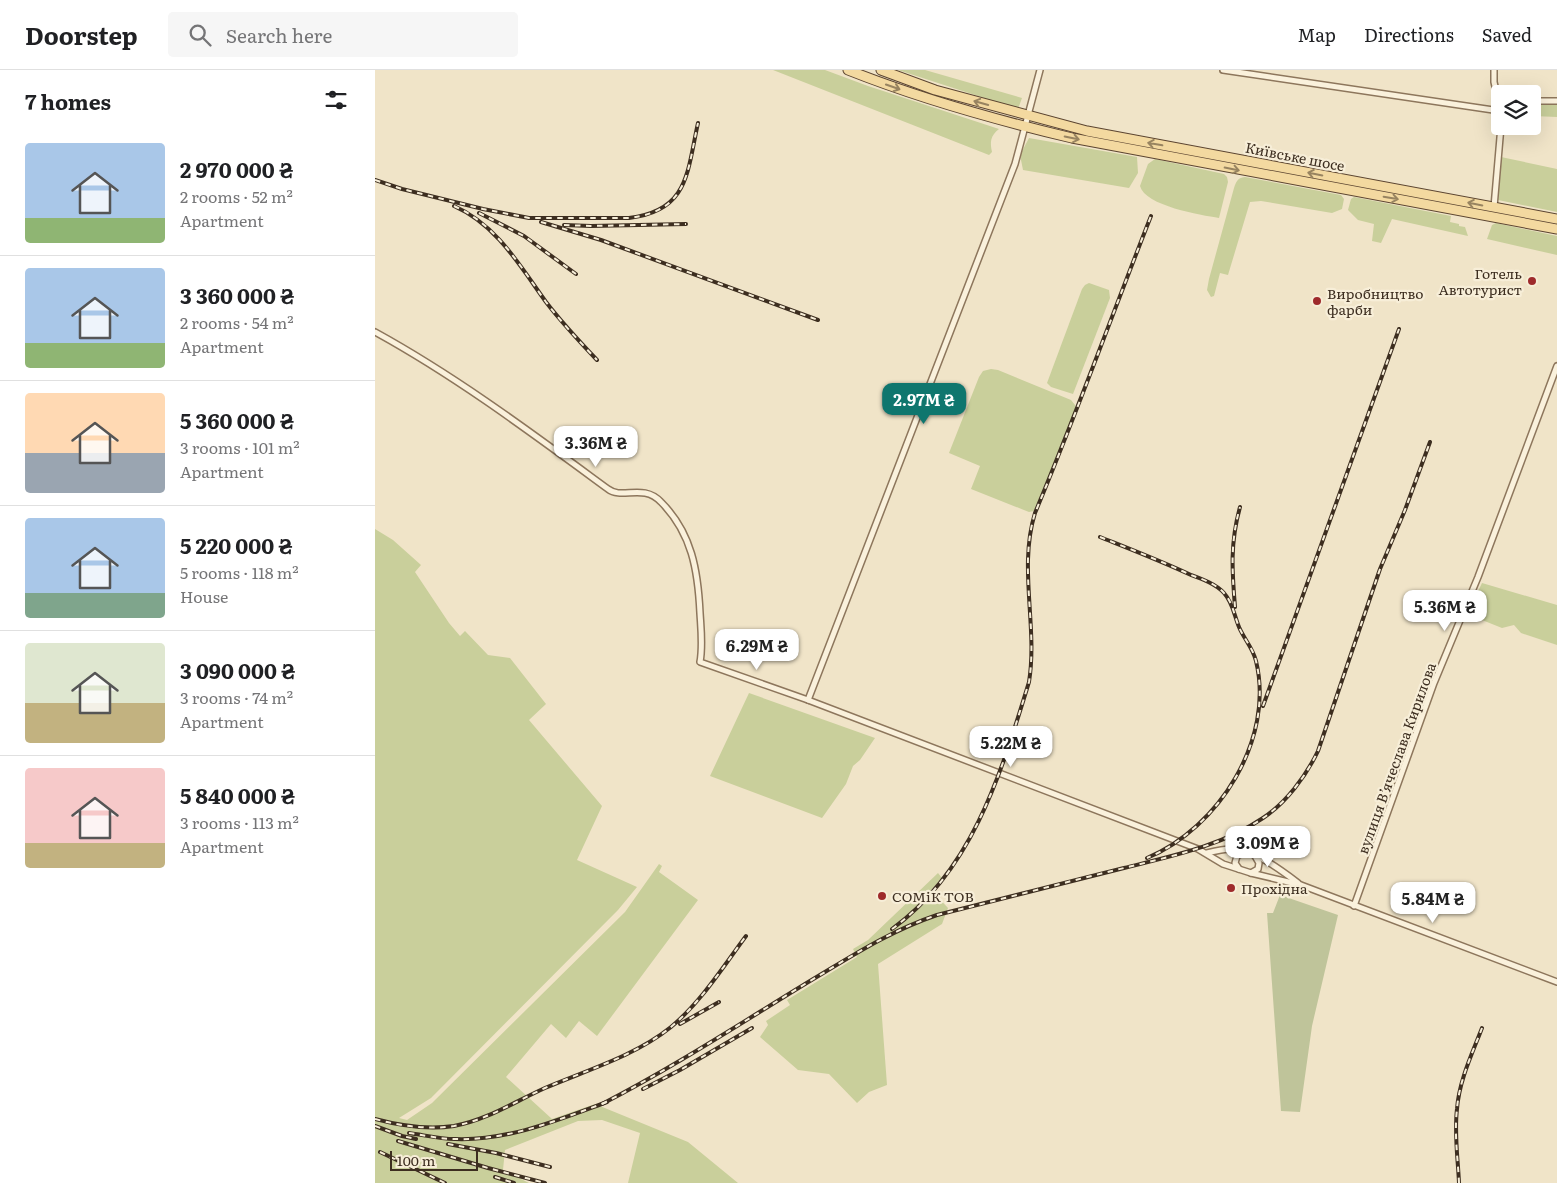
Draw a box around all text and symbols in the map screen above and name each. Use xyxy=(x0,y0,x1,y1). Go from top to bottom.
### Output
search box xyxy=(168,12,518,57)
text: Doorstep xyxy=(25,17,138,52)
icon: search xyxy=(186,21,214,49)
text: Search here xyxy=(226,21,332,49)
text: Map xyxy=(1298,21,1336,48)
text: Directions xyxy=(1364,21,1454,48)
text: Saved xyxy=(1482,21,1532,48)
one-way arrow xyxy=(885,83,901,92)
text: 7 homes xyxy=(25,85,111,116)
map controls xyxy=(1491,85,1541,135)
button: layers xyxy=(1491,85,1541,135)
icon: filters xyxy=(322,86,350,114)
one-way arrow xyxy=(973,97,989,107)
one-way arrow xyxy=(1064,133,1080,143)
street label: Київське шосе xyxy=(1244,137,1346,175)
one-way arrow xyxy=(1148,138,1164,148)
text: 2 970 000 ₴ xyxy=(180,153,293,184)
icon: home xyxy=(65,163,125,223)
one-way arrow xyxy=(1223,165,1239,174)
one-way arrow xyxy=(1307,168,1323,178)
text: 2 rooms · 52 m² xyxy=(180,184,293,208)
one-way arrow xyxy=(1383,194,1399,204)
one-way arrow xyxy=(1467,198,1483,208)
text: Apartment xyxy=(180,208,264,232)
place label: Готель Автотурист xyxy=(1439,263,1522,299)
marker: Готель Автотурист xyxy=(1526,275,1538,287)
text: 3 360 000 ₴ xyxy=(180,279,295,310)
place label: Виробництво фарби xyxy=(1327,283,1424,319)
icon: home xyxy=(65,288,125,348)
marker: Виробництво фарби xyxy=(1311,295,1323,307)
text: 2 rooms · 54 m² xyxy=(180,310,294,334)
text: Apartment xyxy=(180,334,264,358)
pin: 2.97M ₴ xyxy=(878,382,970,425)
text: 2.97M ₴ xyxy=(893,387,955,411)
text: 5 360 000 ₴ xyxy=(180,404,294,435)
icon: home xyxy=(65,413,125,473)
pin: 3.36M ₴ xyxy=(550,426,642,468)
text: 3.36M ₴ xyxy=(565,430,627,454)
text: 3 rooms · 101 m² xyxy=(180,435,300,459)
text: Apartment xyxy=(180,459,264,483)
text: 5 220 000 ₴ xyxy=(180,529,293,560)
icon: home xyxy=(65,538,125,598)
text: 5 rooms · 118 m² xyxy=(180,560,299,584)
text: House xyxy=(180,584,228,608)
pin: 5.36M ₴ xyxy=(1399,590,1491,632)
text: 5.36M ₴ xyxy=(1414,594,1476,618)
pin: 6.29M ₴ xyxy=(711,628,803,671)
text: 6.29M ₴ xyxy=(726,633,788,657)
text: 3 090 000 ₴ xyxy=(180,654,296,685)
street label: вулиця Вʼячеслава Кирилова xyxy=(1352,659,1440,857)
icon: home xyxy=(65,663,125,723)
text: 3 rooms · 74 m² xyxy=(180,685,293,709)
text: Apartment xyxy=(180,709,264,733)
pin: 5.22M ₴ xyxy=(965,726,1057,768)
text: 5.22M ₴ xyxy=(980,730,1042,754)
text: 5 840 000 ₴ xyxy=(180,779,295,810)
icon: home xyxy=(65,788,125,848)
text: 3 rooms · 113 m² xyxy=(180,810,299,834)
pin: 3.09M ₴ xyxy=(1222,826,1314,868)
text: 3.09M ₴ xyxy=(1236,830,1300,854)
text: Apartment xyxy=(180,834,264,858)
place label: Прохідна xyxy=(1241,878,1308,898)
marker: Прохідна xyxy=(1225,882,1237,894)
pin: 5.84M ₴ xyxy=(1387,882,1479,924)
place label: СОМіК ТОВ xyxy=(892,886,974,906)
text: 5.84M ₴ xyxy=(1401,886,1465,910)
marker: СОМіК ТОВ xyxy=(876,890,888,902)
scale bar xyxy=(390,1148,477,1171)
text: 100 m xyxy=(397,1150,435,1170)

